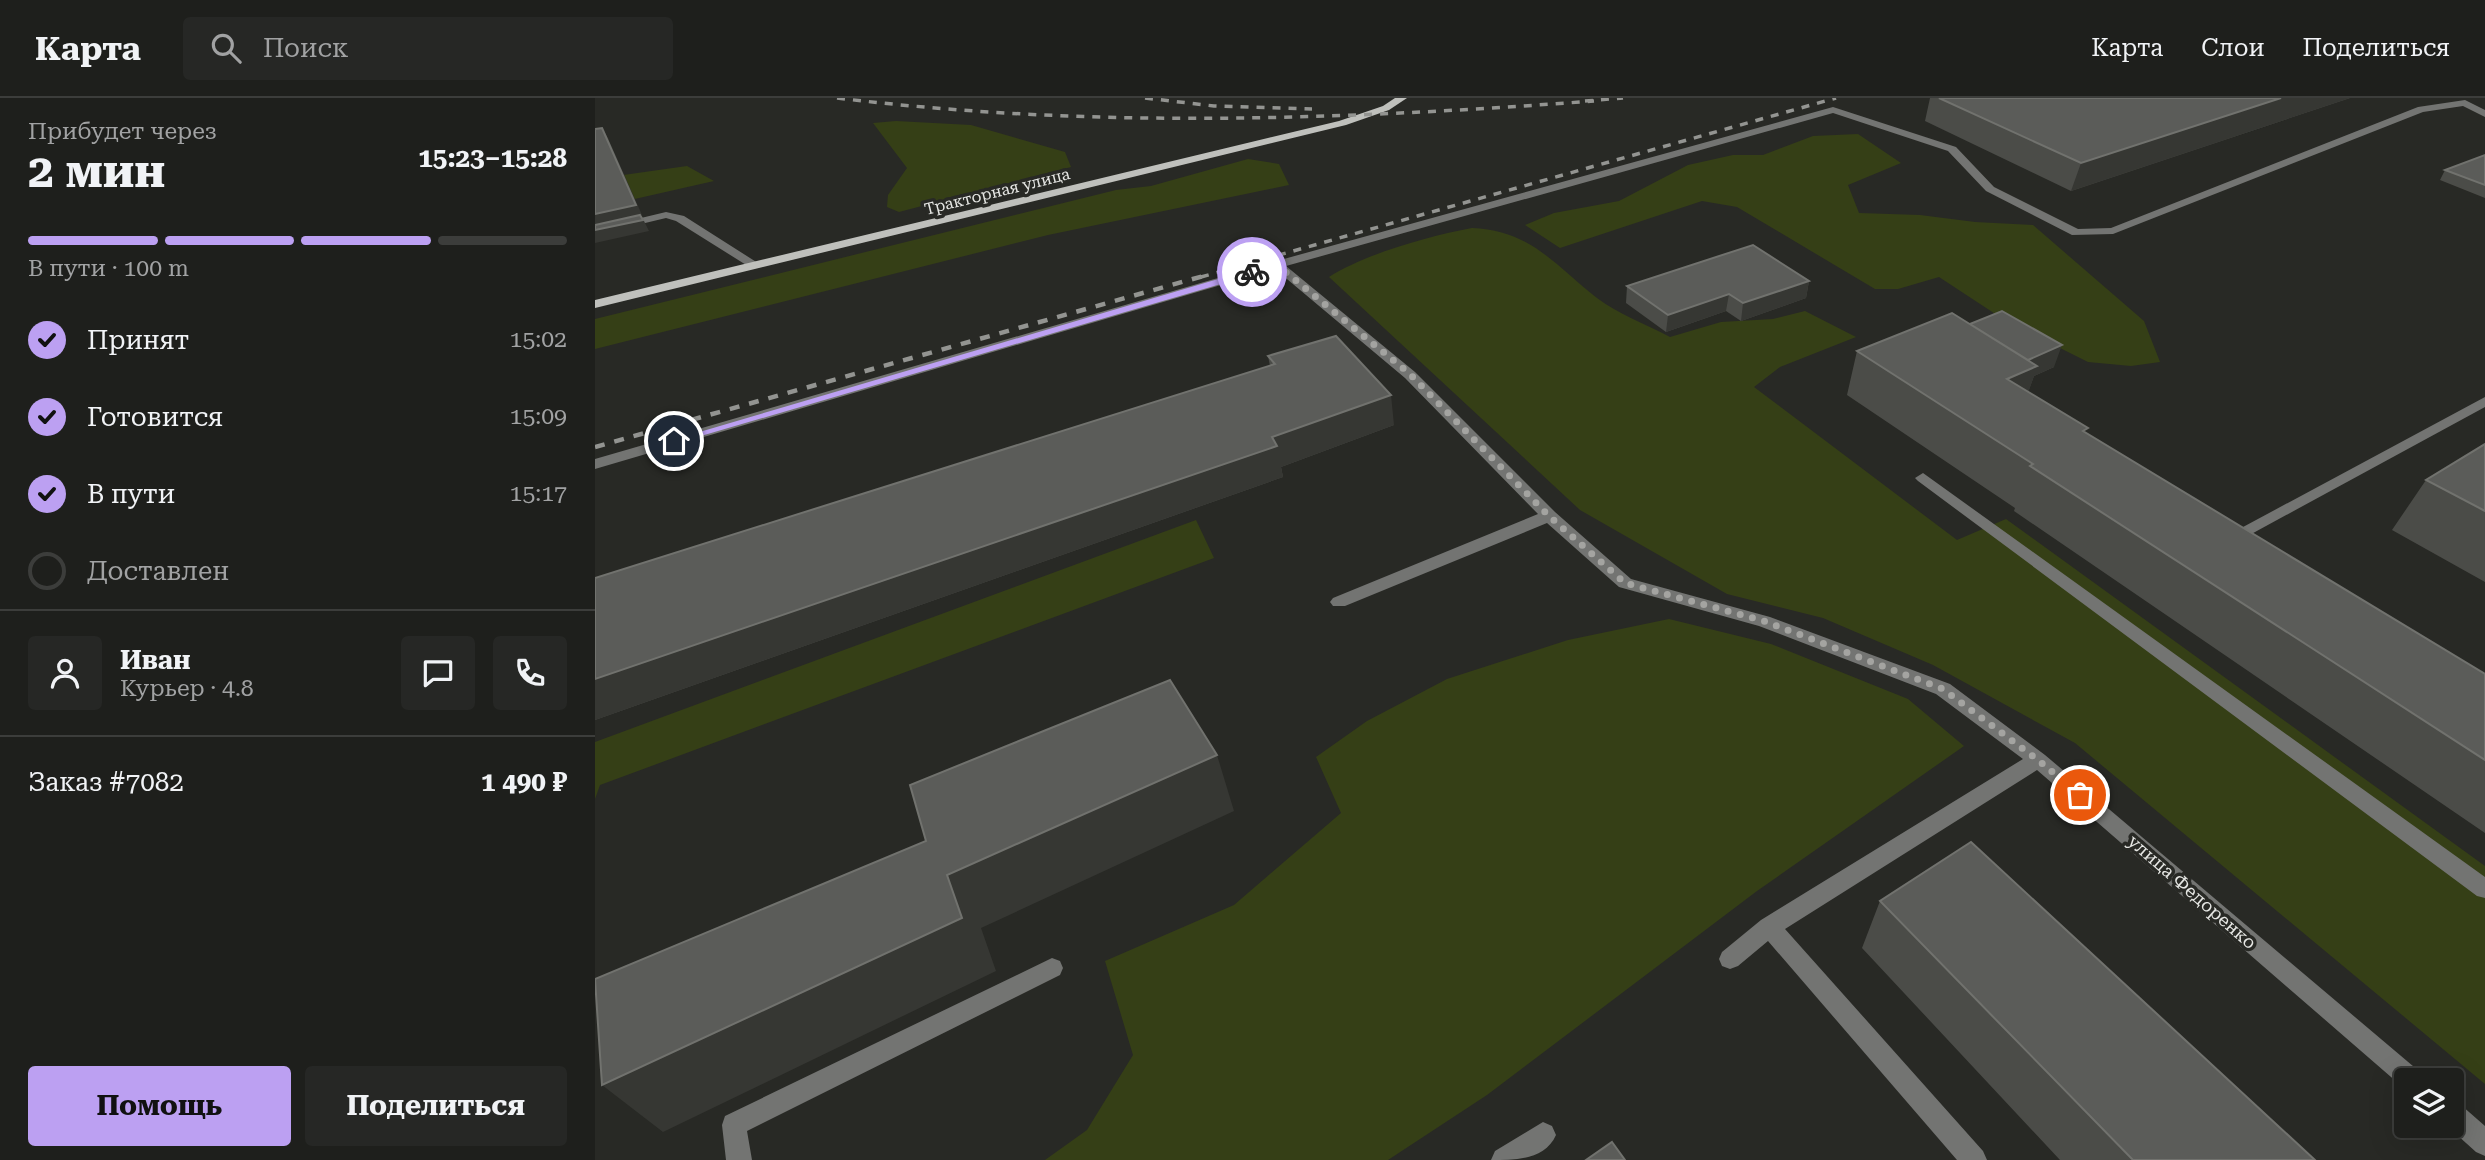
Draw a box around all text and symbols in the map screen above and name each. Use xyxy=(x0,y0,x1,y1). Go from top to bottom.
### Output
search box xyxy=(183,17,673,80)
text: Карта xyxy=(35,29,141,68)
icon: search xyxy=(207,29,245,67)
text: Поиск xyxy=(263,33,349,63)
text: Карта xyxy=(2091,34,2163,62)
text: Слои xyxy=(2201,34,2264,62)
text: Поделиться xyxy=(2302,34,2450,62)
text: Прибудет через xyxy=(28,118,217,145)
text: 15:23–15:28 xyxy=(418,143,567,173)
text: 2 мин xyxy=(28,144,165,198)
street label: Тракторная улица xyxy=(922,164,1072,219)
courier xyxy=(1217,237,1287,307)
icon: bike xyxy=(1233,253,1271,291)
text: В пути · 100 m xyxy=(28,255,189,282)
icon: check xyxy=(28,321,66,359)
text: Принят xyxy=(87,325,189,355)
text: 15:02 xyxy=(510,326,567,353)
icon: check xyxy=(28,398,66,436)
text: Готовится xyxy=(87,402,223,432)
text: 15:09 xyxy=(510,403,567,430)
pin xyxy=(644,411,704,471)
icon: home xyxy=(655,422,693,460)
icon: check xyxy=(28,475,66,513)
text: В пути xyxy=(87,479,175,509)
text: 15:17 xyxy=(510,480,567,507)
text: Доставлен xyxy=(87,556,229,586)
button: person xyxy=(28,636,102,710)
button: chat xyxy=(401,636,475,710)
button: phone xyxy=(493,636,567,710)
text: Иван xyxy=(120,645,191,675)
text: Курьер · 4.8 xyxy=(120,675,254,702)
pin xyxy=(2050,765,2110,825)
text: Заказ #7082 xyxy=(28,767,184,797)
text: 1 490 ₽ xyxy=(481,767,567,797)
icon: bag xyxy=(2061,776,2099,814)
street label: улица Федоренко xyxy=(2124,830,2261,953)
button: Помощь xyxy=(28,1066,291,1146)
button: Поделиться xyxy=(305,1066,567,1146)
map controls xyxy=(2394,1068,2464,1138)
button: layers xyxy=(2394,1068,2464,1138)

